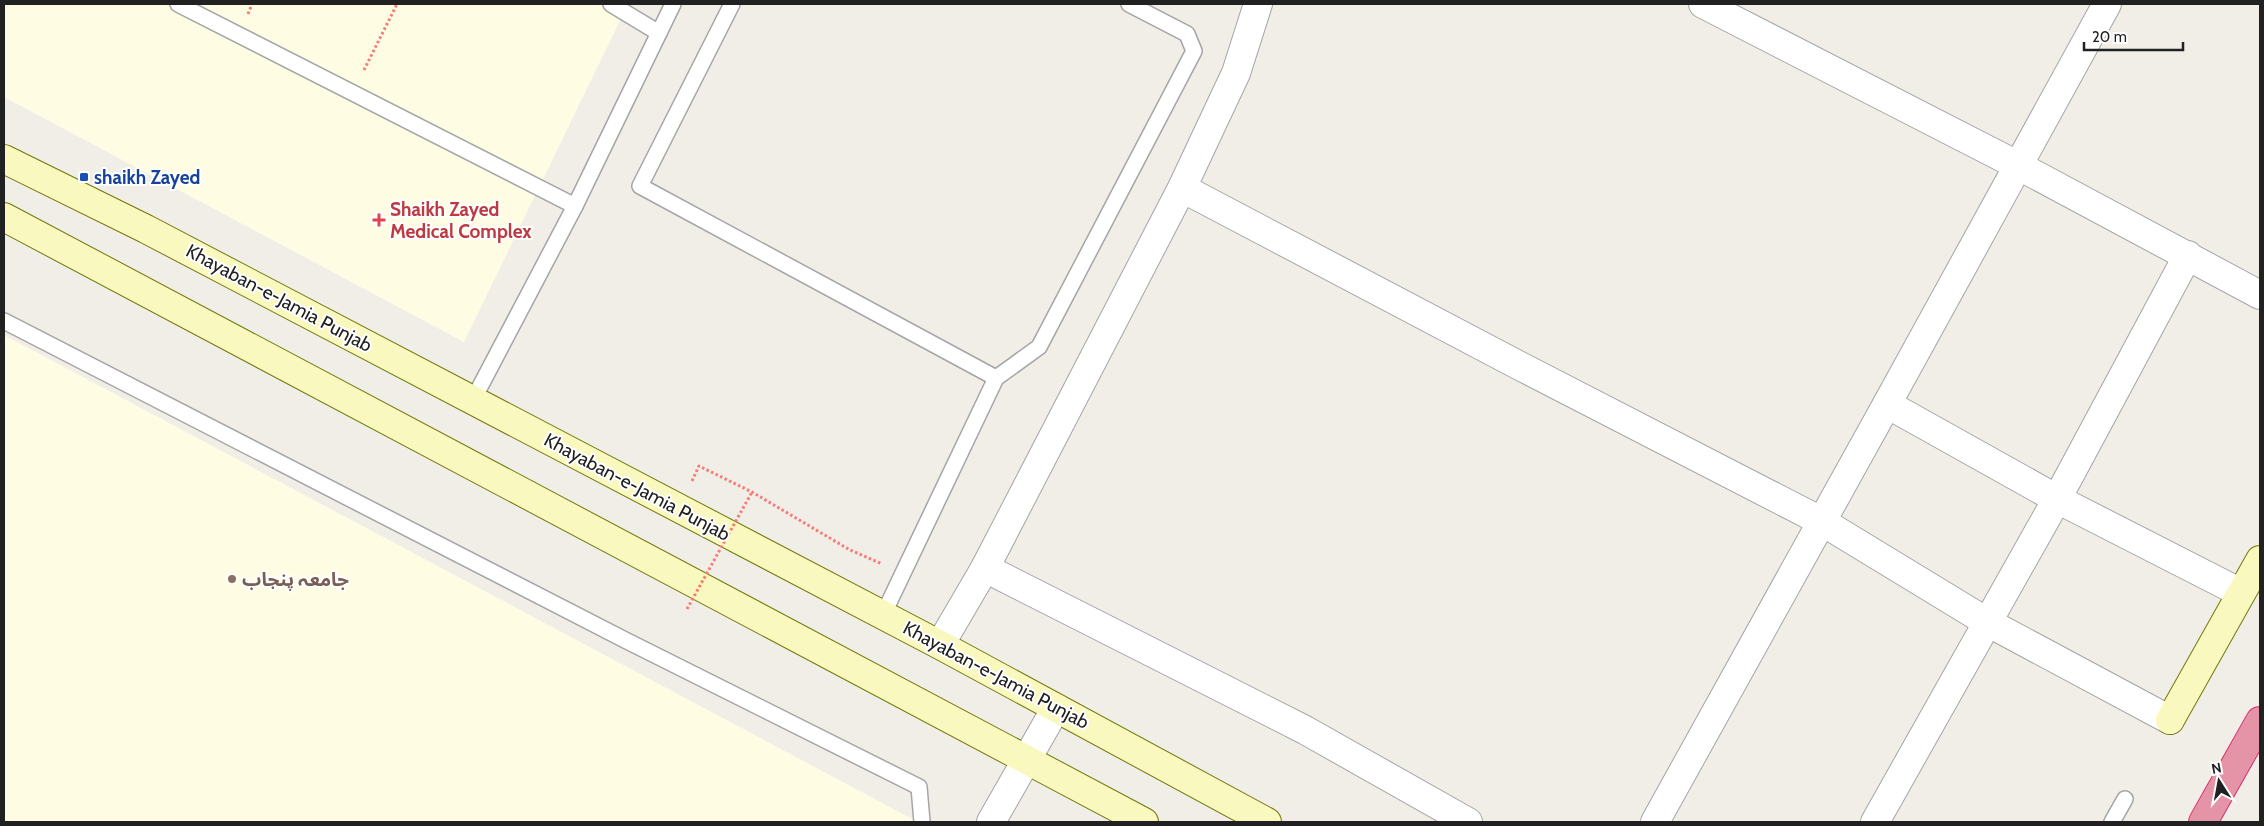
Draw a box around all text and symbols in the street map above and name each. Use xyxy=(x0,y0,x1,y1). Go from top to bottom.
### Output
scale bar xyxy=(2084,20,2183,52)
text: 20 m xyxy=(2092,28,2127,46)
place label: shaikh Zayed xyxy=(94,166,200,189)
marker: shaikh Zayed xyxy=(78,171,90,183)
place label: Shaikh Zayed Medical Complex xyxy=(390,198,532,243)
marker: Shaikh Zayed Medical Complex xyxy=(372,213,386,227)
street label: Khayaban-e-Jamia Punjab xyxy=(182,239,376,357)
street label: Khayaban-e-Jamia Punjab xyxy=(540,428,734,546)
place label: جامعہ پنجاب xyxy=(242,568,349,591)
marker: جامعہ پنجاب xyxy=(226,573,238,585)
street label: Khayaban-e-Jamia Punjab xyxy=(899,616,1093,734)
north arrow xyxy=(2194,756,2244,806)
text: N xyxy=(2210,758,2223,778)

